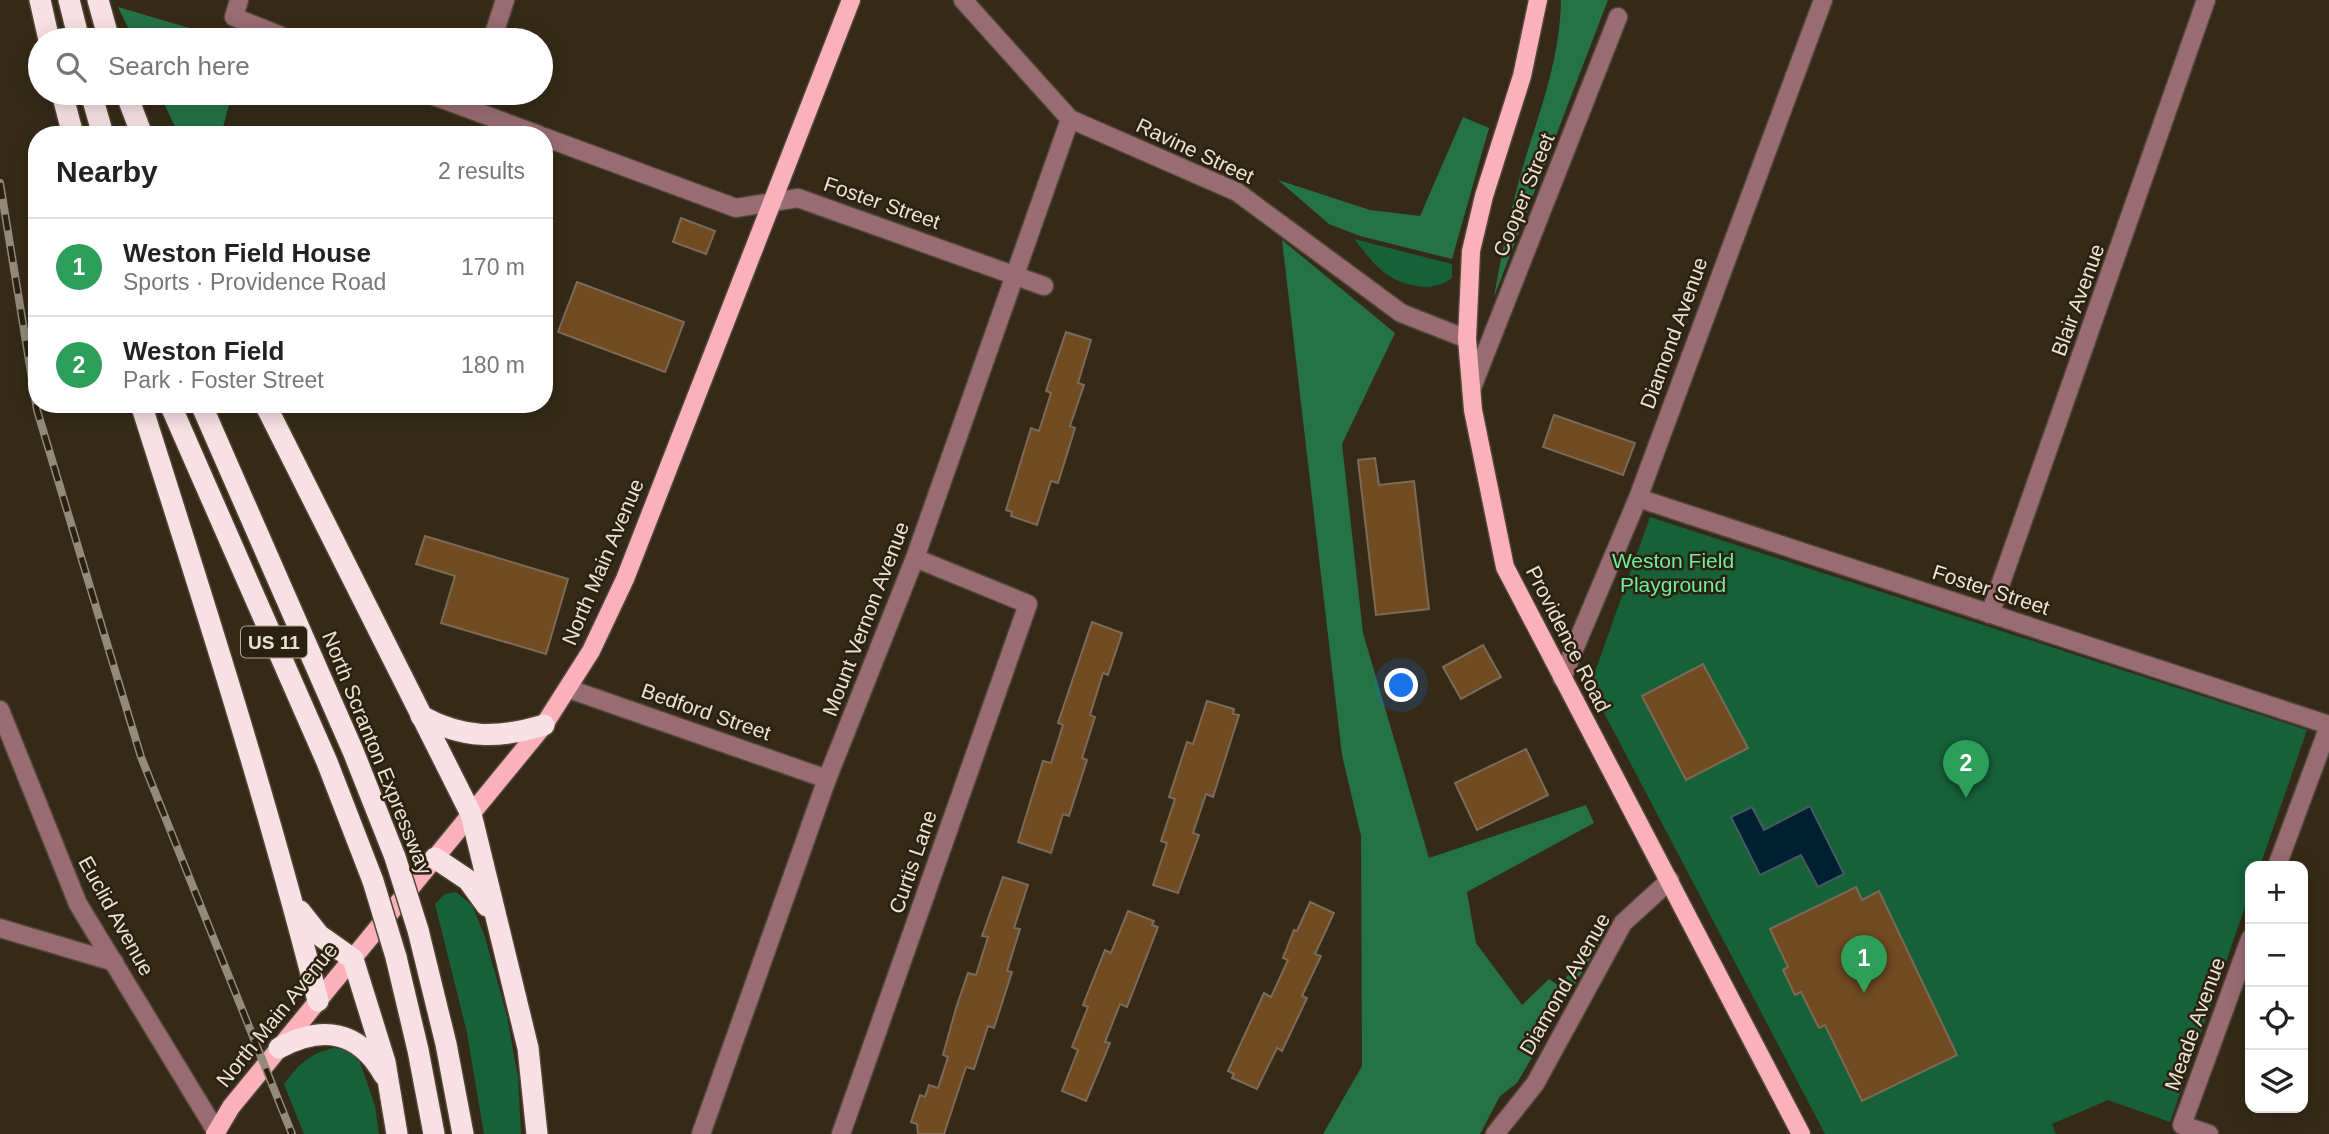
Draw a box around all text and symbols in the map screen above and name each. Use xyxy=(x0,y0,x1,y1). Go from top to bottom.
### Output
search box xyxy=(28,28,553,105)
icon: search xyxy=(52,48,90,86)
text: Search here xyxy=(108,51,250,81)
street label: Ravine Street xyxy=(1133,113,1258,188)
street label: Cooper Street xyxy=(1488,130,1559,260)
text: Nearby xyxy=(56,155,158,188)
text: 2 results xyxy=(438,158,525,184)
street label: Foster Street xyxy=(821,172,943,233)
text: Weston Field House xyxy=(123,238,371,268)
street label: Blair Avenue xyxy=(2047,241,2108,359)
text: 1 xyxy=(73,254,85,280)
text: 170 m xyxy=(461,254,525,280)
street label: Diamond Avenue xyxy=(1635,254,1712,412)
text: Sports · Providence Road xyxy=(123,269,386,295)
text: Weston Field xyxy=(123,336,284,366)
text: 2 xyxy=(73,352,85,378)
text: 180 m xyxy=(461,352,525,378)
text: Park · Foster Street xyxy=(123,367,324,393)
street label: North Main Avenue xyxy=(557,475,648,648)
street label: Mount Vernon Avenue xyxy=(818,518,913,719)
park label: Weston Field Playground xyxy=(1612,549,1734,596)
street label: Foster Street xyxy=(1930,560,2053,619)
street label: Providence Road xyxy=(1522,562,1615,716)
road number: US 11 xyxy=(241,626,307,657)
street label: North Scranton Expressway xyxy=(318,628,437,878)
your location xyxy=(1384,668,1418,702)
street label: Bedford Street xyxy=(638,679,774,744)
pin: 2 xyxy=(1943,740,1989,798)
street label: Curtis Lane xyxy=(884,807,941,916)
street label: Euclid Avenue xyxy=(74,852,159,979)
map controls xyxy=(2245,861,2308,1113)
button: + xyxy=(2245,861,2308,924)
street label: Diamond Avenue xyxy=(1515,909,1614,1059)
button: − xyxy=(2245,924,2308,987)
pin: 1 xyxy=(1841,935,1887,993)
street label: North Main Avenue xyxy=(212,938,342,1091)
street label: Meade Avenue xyxy=(2160,954,2229,1093)
button: locate xyxy=(2245,987,2308,1050)
button: layers xyxy=(2245,1050,2308,1113)

